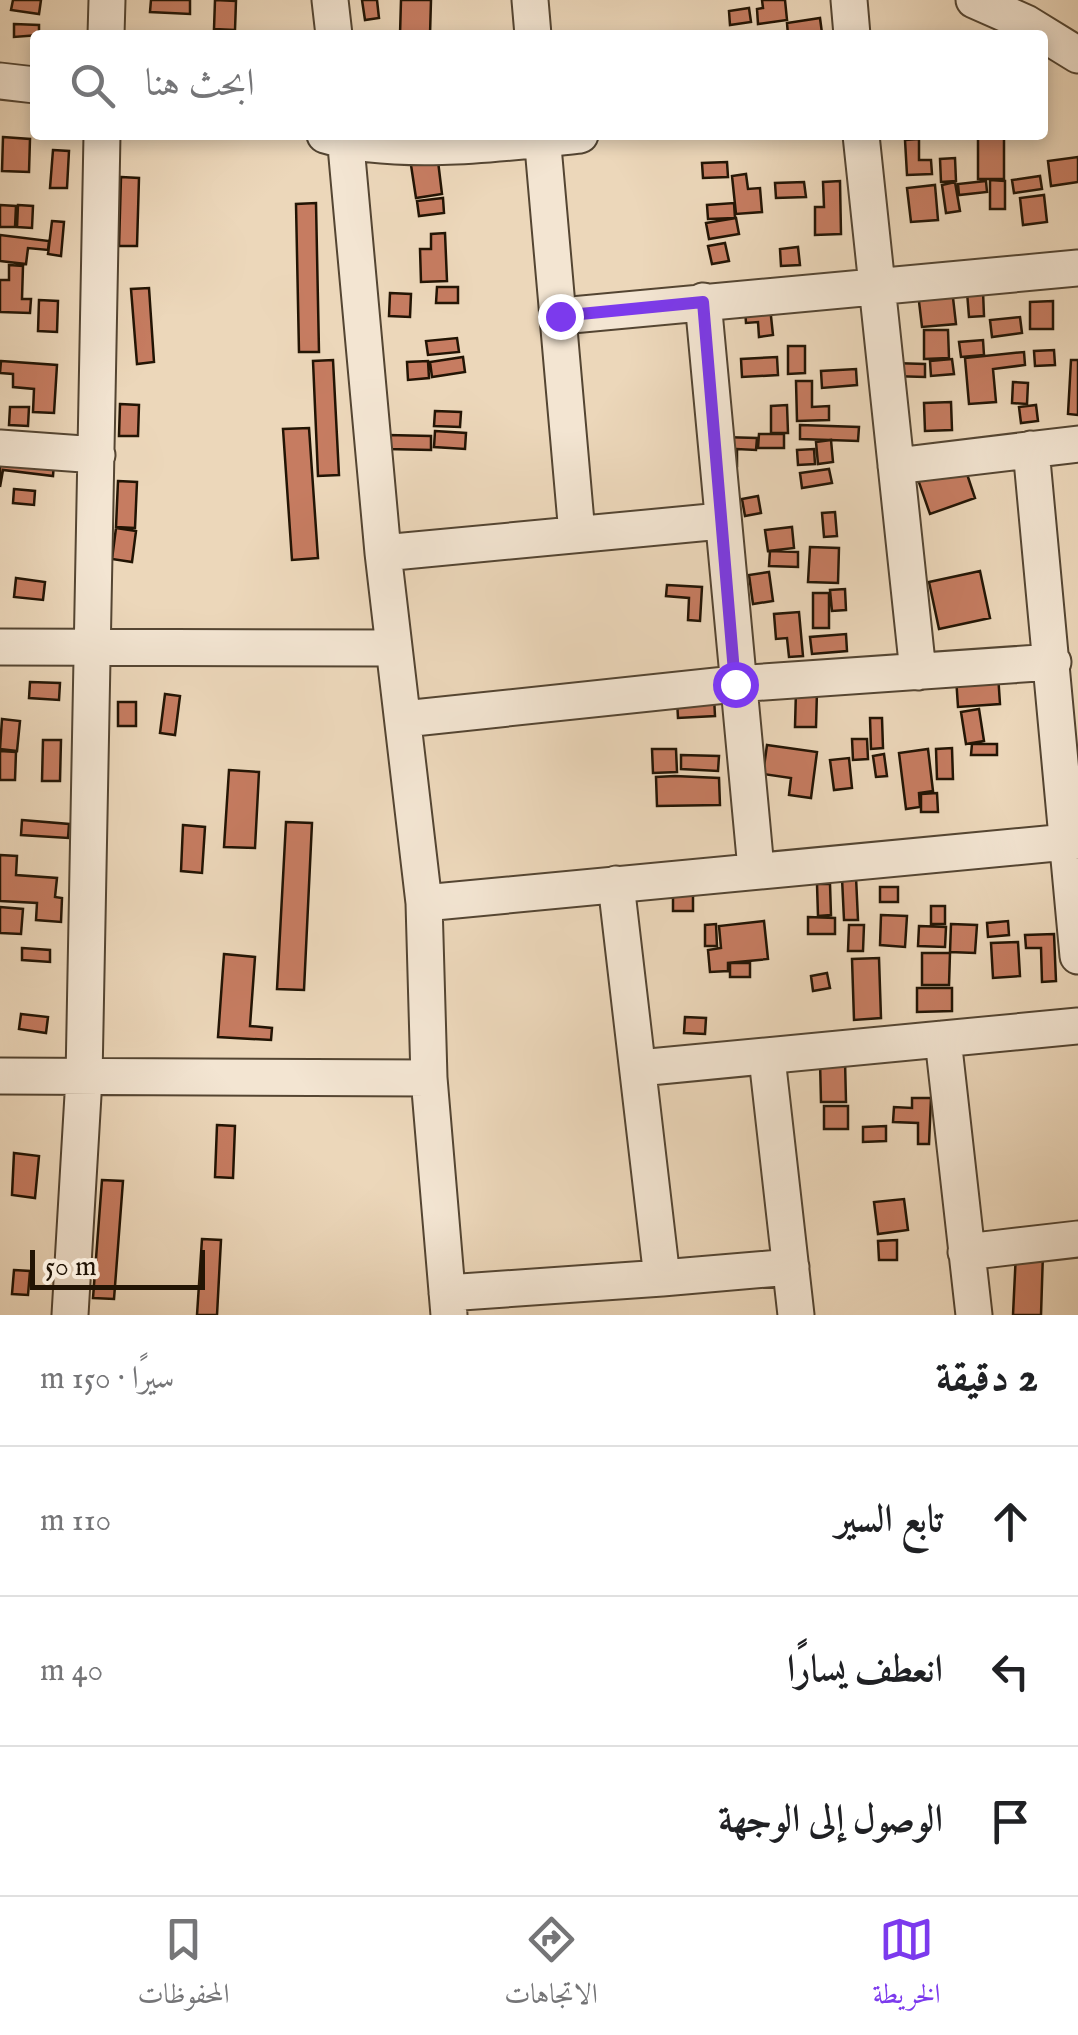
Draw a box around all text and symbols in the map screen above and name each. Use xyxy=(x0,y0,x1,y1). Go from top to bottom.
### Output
search box xyxy=(30,30,1048,140)
icon: search xyxy=(65,58,120,113)
text: ابحث هنا xyxy=(145,61,255,109)
route end xyxy=(538,294,584,340)
route start xyxy=(713,662,759,708)
scale bar xyxy=(30,1245,205,1290)
text: 50 m xyxy=(45,1250,97,1285)
text: 2 دقيقة xyxy=(936,1352,1038,1405)
text: سيرًا · 150 m xyxy=(40,1359,175,1400)
icon: ahead xyxy=(983,1494,1038,1549)
text: تابع السير xyxy=(835,1497,943,1545)
text: 110 m xyxy=(40,1501,111,1542)
icon: left xyxy=(983,1644,1038,1699)
text: انعطف يسارًا xyxy=(787,1647,943,1695)
text: 40 m xyxy=(40,1651,103,1692)
icon: arrive xyxy=(983,1794,1038,1849)
text: الوصول إلى الوجهة xyxy=(718,1797,943,1845)
tab: المحفوظات xyxy=(137,1912,230,2021)
tab: الاتجاهات xyxy=(504,1912,598,2021)
tab: الخريطة xyxy=(873,1912,941,2021)

